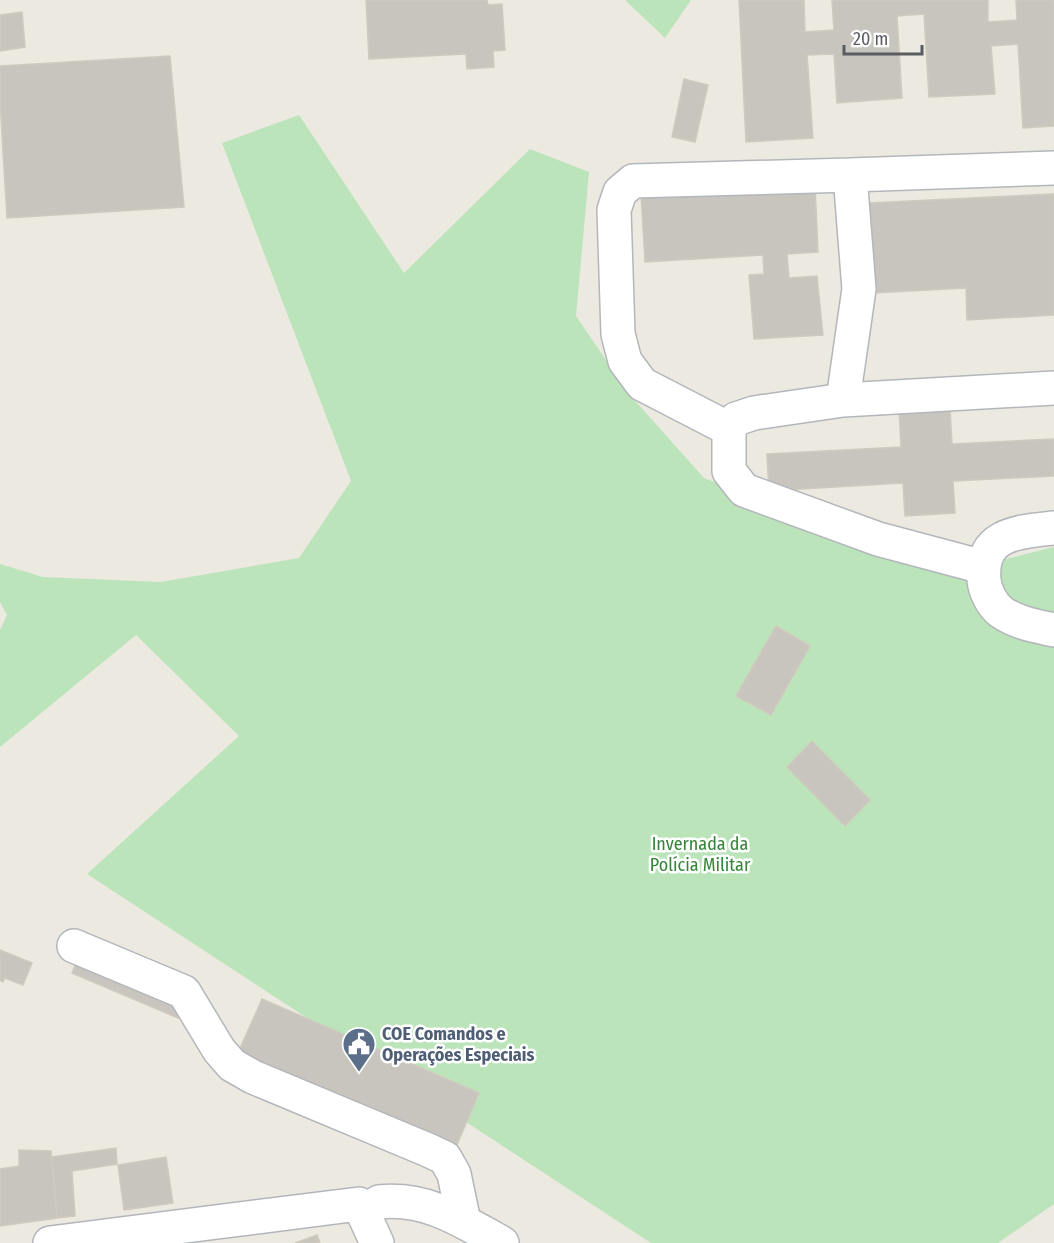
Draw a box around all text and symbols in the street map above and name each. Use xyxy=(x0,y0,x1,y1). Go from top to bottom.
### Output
scale bar xyxy=(844,18,922,56)
text: 20 m xyxy=(853,28,888,50)
park label: Invernada da Polícia Militar xyxy=(650,833,751,876)
place label: COE Comandos e Operações Especiais xyxy=(382,1023,534,1066)
public building icon: COE Comandos e Operações Especiais xyxy=(341,1026,377,1073)

